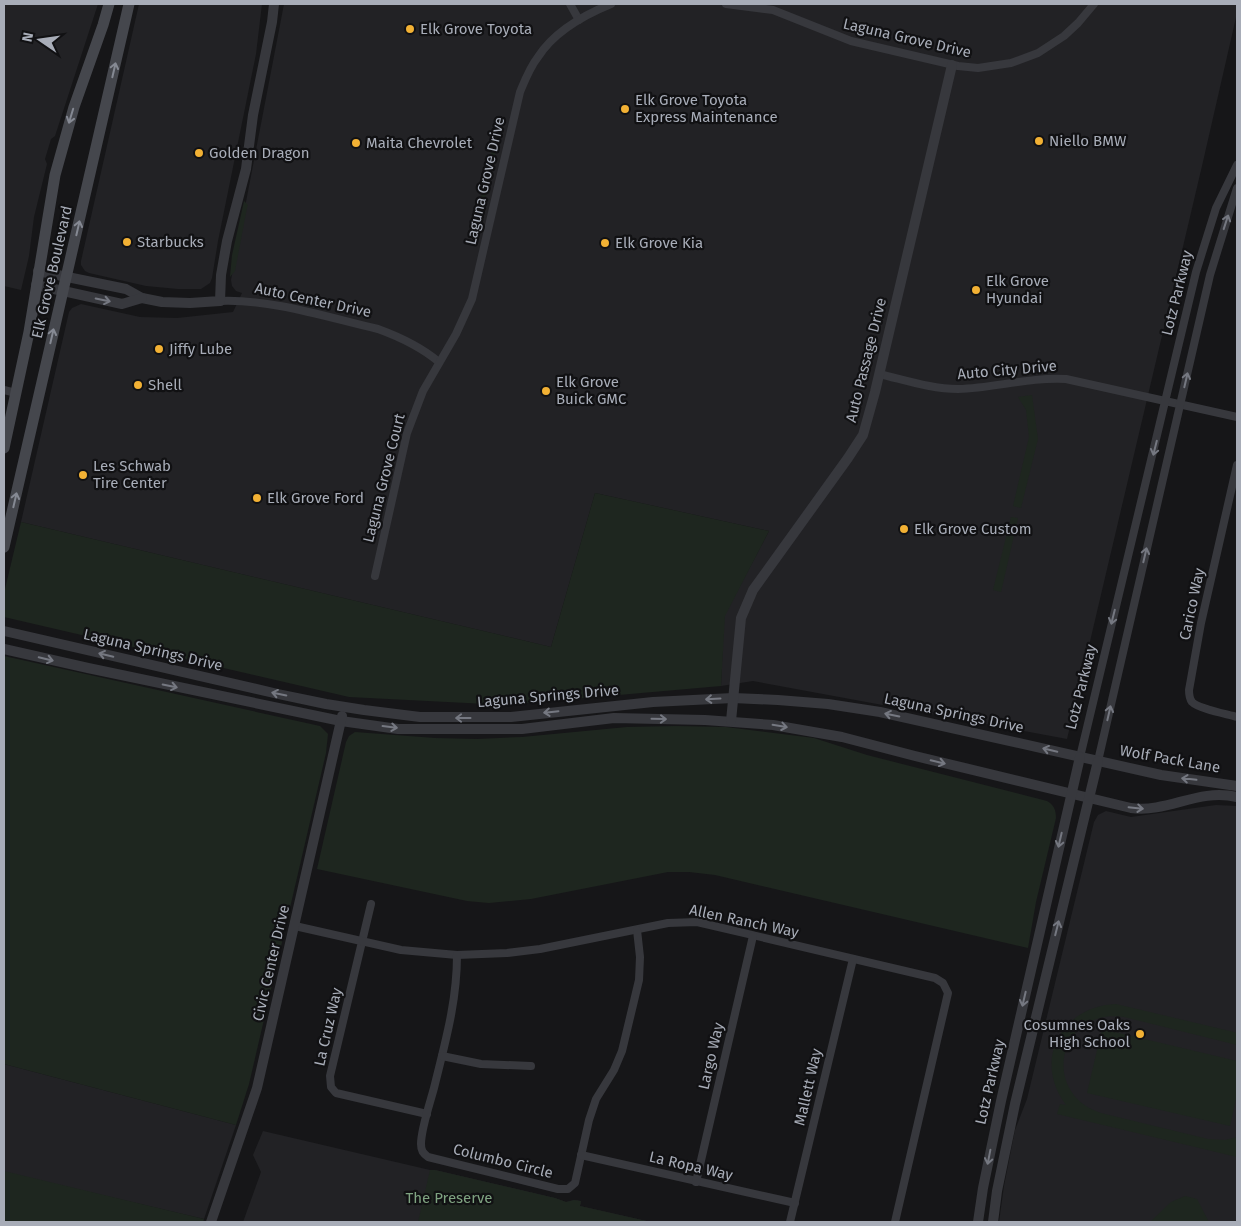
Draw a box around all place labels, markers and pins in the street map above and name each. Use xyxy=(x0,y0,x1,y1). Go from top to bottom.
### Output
place label: Elk Grove Toyota xyxy=(420,20,532,38)
marker: Elk Grove Toyota xyxy=(404,23,416,35)
place label: Elk Grove Toyota Express Maintenance xyxy=(635,91,778,126)
marker: Elk Grove Toyota Express Maintenance xyxy=(619,103,631,115)
place label: Niello BMW xyxy=(1049,132,1127,150)
place label: Maita Chevrolet xyxy=(366,134,473,152)
marker: Niello BMW xyxy=(1033,135,1045,147)
marker: Maita Chevrolet xyxy=(350,137,362,149)
place label: Golden Dragon xyxy=(209,144,310,162)
marker: Golden Dragon xyxy=(193,147,205,159)
place label: Starbucks xyxy=(137,233,204,251)
place label: Elk Grove Kia xyxy=(615,234,703,252)
marker: Starbucks xyxy=(121,236,133,248)
marker: Elk Grove Kia xyxy=(599,237,611,249)
place label: Elk Grove Hyundai xyxy=(986,272,1049,307)
marker: Elk Grove Hyundai xyxy=(970,284,982,296)
place label: Jiffy Lube xyxy=(169,340,232,358)
marker: Jiffy Lube xyxy=(153,343,165,355)
place label: Elk Grove Buick GMC xyxy=(556,373,627,408)
place label: Shell xyxy=(148,376,183,394)
marker: Shell xyxy=(132,379,144,391)
marker: Elk Grove Buick GMC xyxy=(540,385,552,397)
place label: Les Schwab Tire Center xyxy=(93,457,171,492)
marker: Les Schwab Tire Center xyxy=(77,469,89,481)
place label: Elk Grove Ford xyxy=(267,489,364,507)
marker: Elk Grove Ford xyxy=(251,492,263,504)
place label: Elk Grove Custom xyxy=(914,520,1032,538)
marker: Elk Grove Custom xyxy=(898,523,910,535)
place label: Cosumnes Oaks High School xyxy=(1024,1016,1131,1051)
marker: Cosumnes Oaks High School xyxy=(1134,1028,1146,1040)

